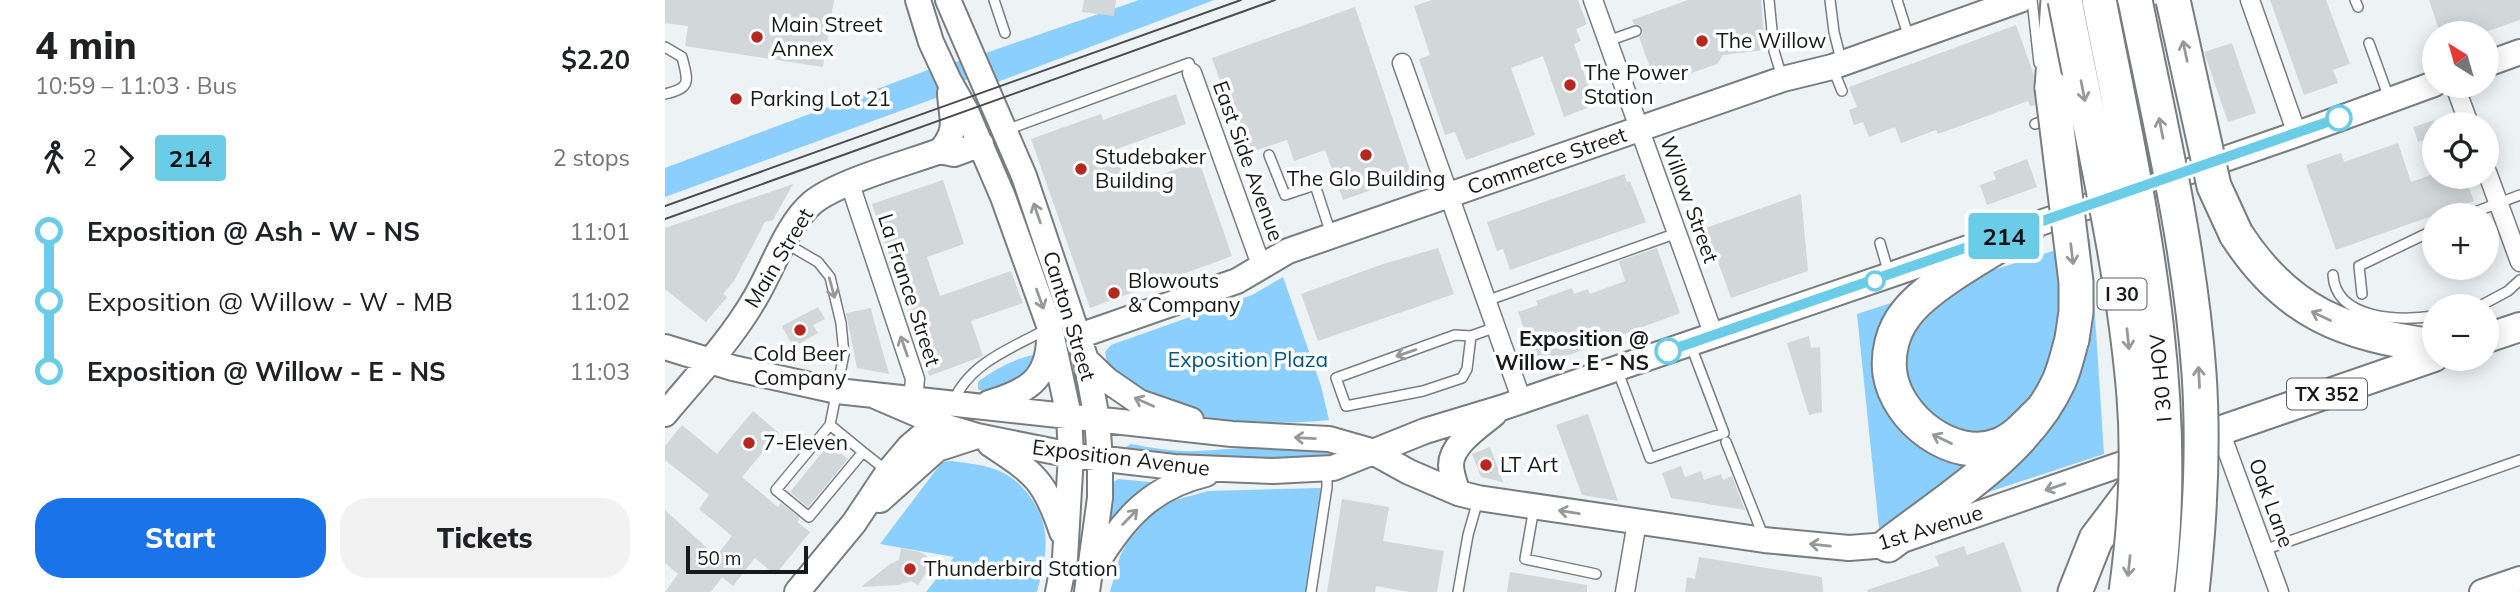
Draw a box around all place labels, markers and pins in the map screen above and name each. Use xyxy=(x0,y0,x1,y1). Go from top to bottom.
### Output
place label: Main Street Annex xyxy=(771,11,882,61)
place label: The Willow xyxy=(1716,27,1826,53)
marker: Main Street Annex xyxy=(749,29,765,45)
marker: The Willow xyxy=(1694,33,1710,49)
place label: The Power Station xyxy=(1584,59,1688,109)
marker: The Power Station xyxy=(1562,77,1578,93)
place label: Parking Lot 21 xyxy=(750,85,891,111)
marker: Parking Lot 21 xyxy=(728,91,744,107)
unlabelled marker xyxy=(2326,105,2352,131)
place label: Studebaker Building xyxy=(1095,143,1207,193)
marker: The Glo Building xyxy=(1358,147,1374,163)
marker: Studebaker Building xyxy=(1073,161,1089,177)
place label: The Glo Building xyxy=(1287,165,1445,191)
place label: Blowouts & Company xyxy=(1128,267,1240,317)
unlabelled marker xyxy=(1865,271,1885,291)
marker: Blowouts & Company xyxy=(1106,285,1122,301)
marker: Cold Beer Company xyxy=(792,322,808,338)
place label: Exposition @ Willow - E - NS xyxy=(1495,325,1649,375)
marker: Exposition @ Willow - E - NS xyxy=(1655,338,1681,364)
place label: Cold Beer Company xyxy=(753,340,847,390)
place label: 7-Eleven xyxy=(763,429,848,455)
marker: 7-Eleven xyxy=(741,435,757,451)
place label: LT Art xyxy=(1500,451,1558,477)
marker: LT Art xyxy=(1478,457,1494,473)
place label: Thunderbird Station xyxy=(924,555,1118,581)
marker: Thunderbird Station xyxy=(902,561,918,577)

